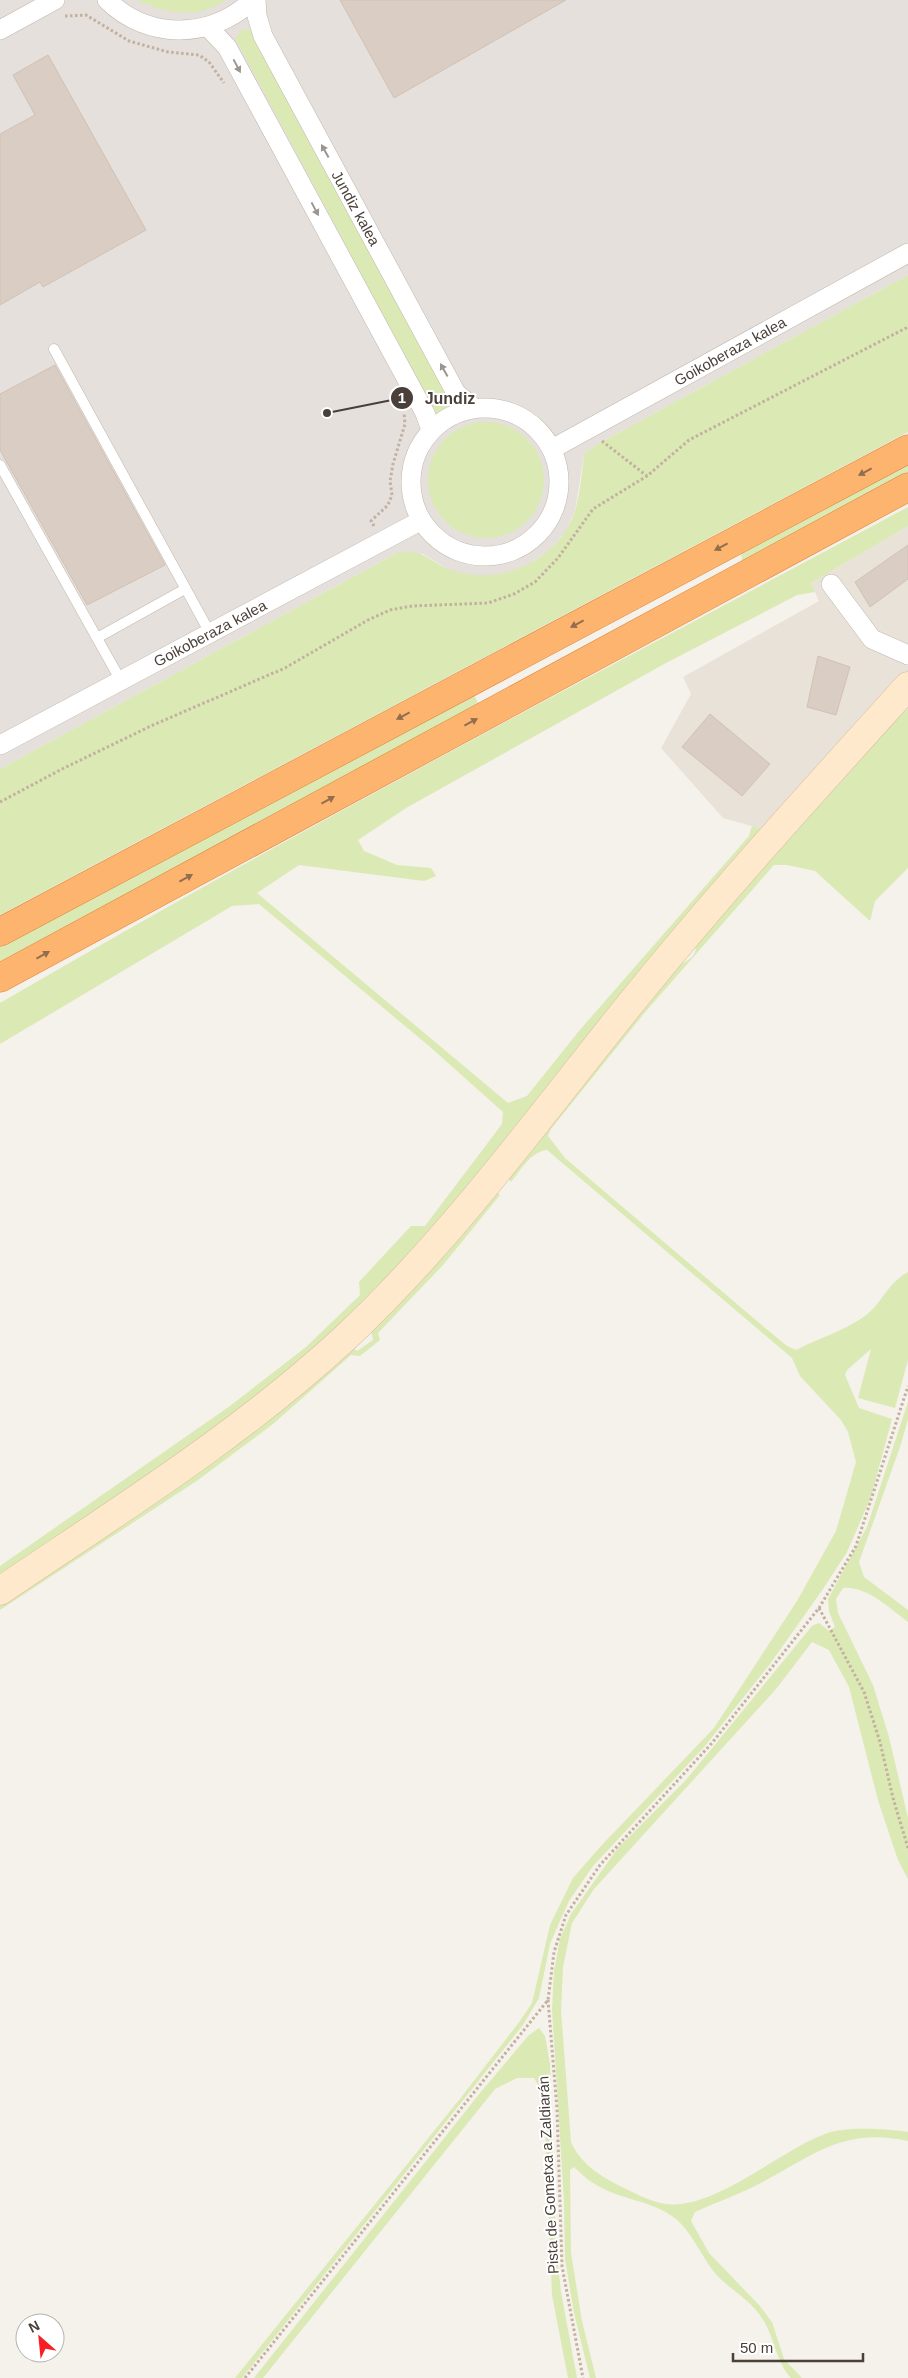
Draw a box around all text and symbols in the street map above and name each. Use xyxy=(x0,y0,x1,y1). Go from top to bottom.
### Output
one-way arrow xyxy=(233,59,241,73)
one-way arrow xyxy=(321,143,329,158)
street label: Jundiz kalea xyxy=(328,167,384,249)
one-way arrow xyxy=(311,202,319,216)
street label: Goikoberaza kalea xyxy=(671,313,789,389)
one-way arrow xyxy=(440,363,448,378)
callout: Jundiz xyxy=(390,383,485,414)
text: 1 xyxy=(398,389,406,406)
text: Jundiz xyxy=(425,390,475,407)
one-way arrow xyxy=(858,468,872,476)
one-way arrow xyxy=(714,543,728,551)
street label: Goikoberaza kalea xyxy=(151,596,270,670)
one-way arrow xyxy=(570,620,585,628)
one-way arrow xyxy=(396,712,410,721)
one-way arrow xyxy=(465,718,478,727)
one-way arrow xyxy=(321,796,336,804)
one-way arrow xyxy=(179,873,192,882)
one-way arrow xyxy=(36,951,50,959)
street label: Pista de Gometxa a Zaldiarán xyxy=(534,2075,562,2275)
north arrow xyxy=(15,2313,65,2363)
text: N xyxy=(26,2317,42,2336)
scale bar xyxy=(733,2330,863,2362)
text: 50 m xyxy=(740,2339,773,2356)

